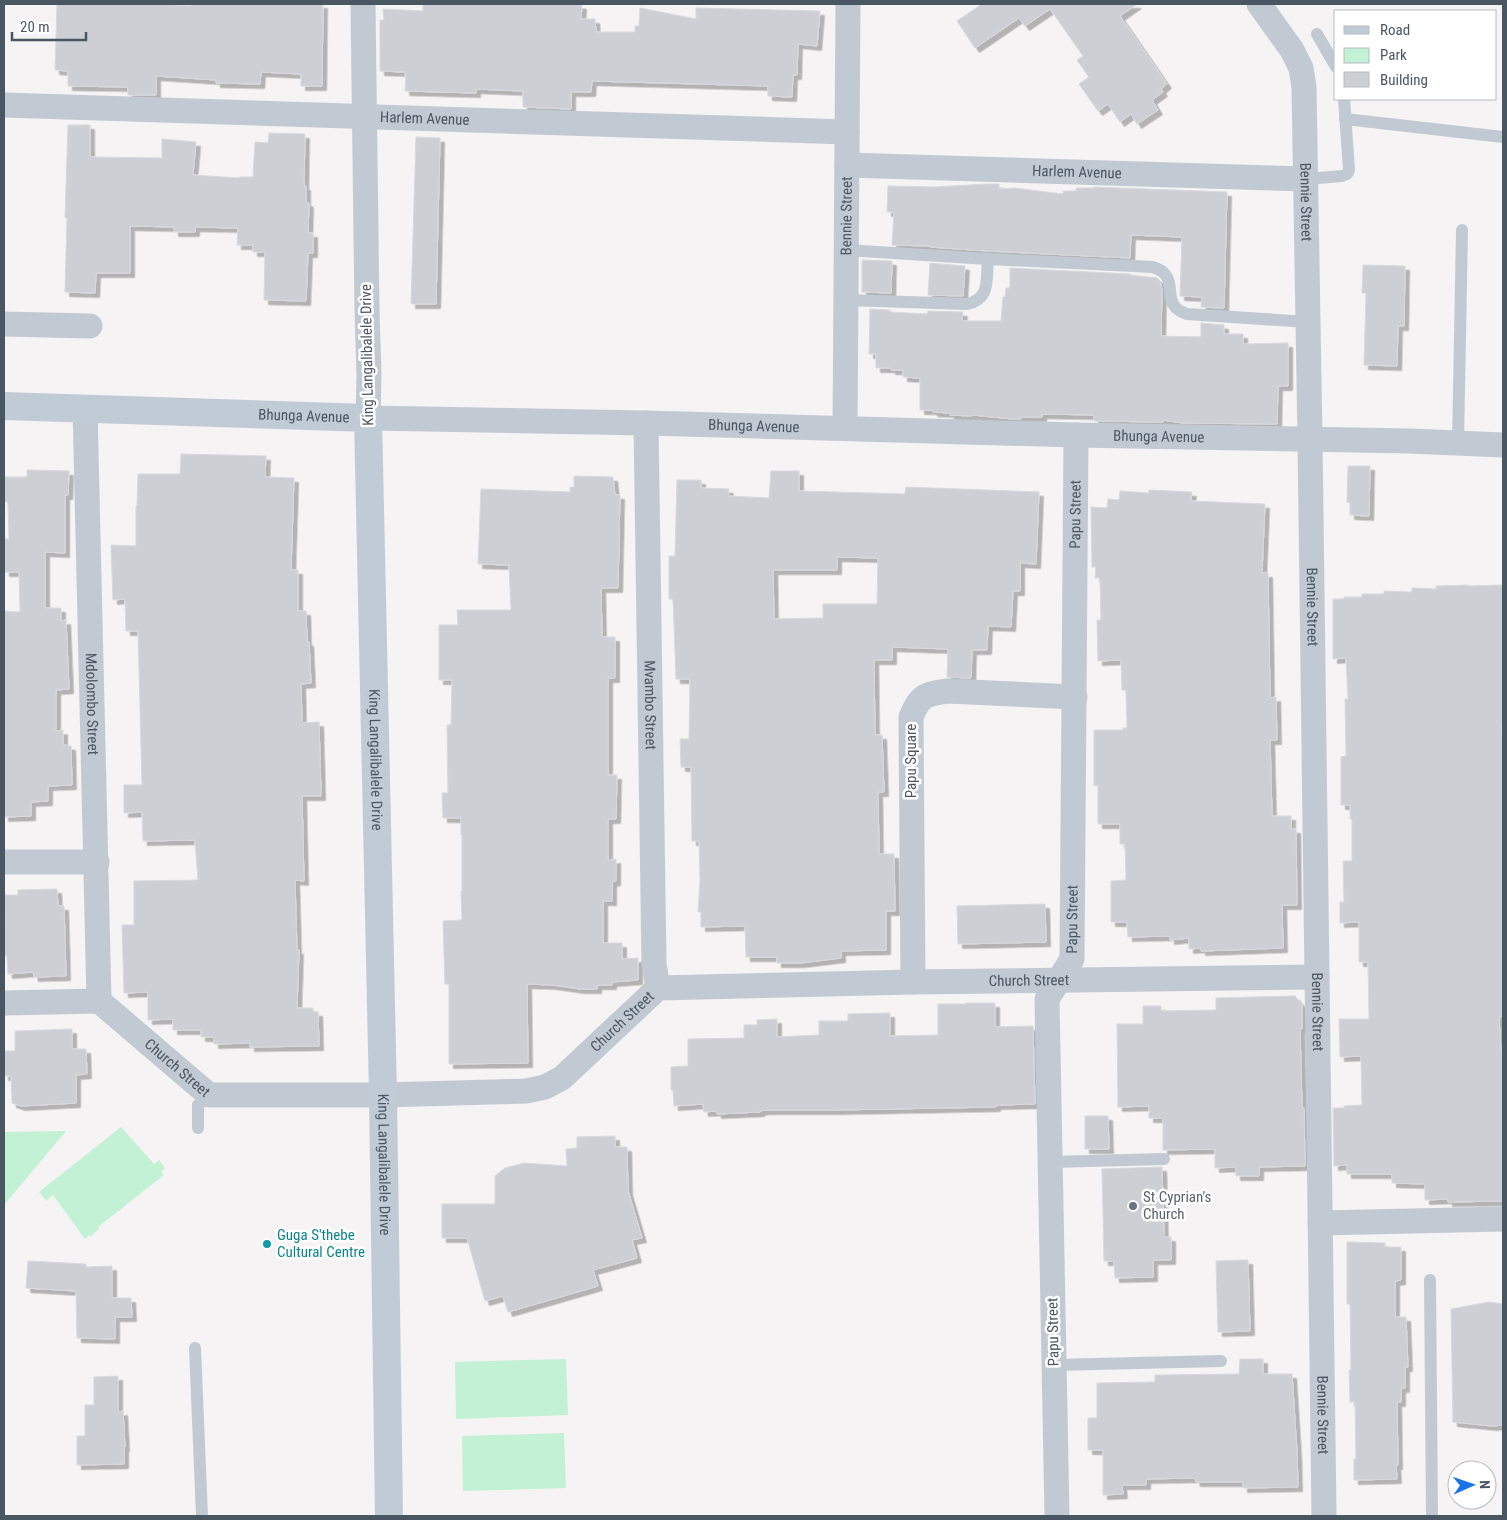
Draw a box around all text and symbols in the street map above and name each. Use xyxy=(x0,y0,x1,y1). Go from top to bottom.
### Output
scale bar xyxy=(12,10,86,42)
legend xyxy=(1334,10,1497,100)
text: 20 m xyxy=(20,18,50,36)
text: Road xyxy=(1380,21,1410,39)
text: Park xyxy=(1380,46,1407,64)
text: Building xyxy=(1380,71,1428,89)
street label: Harlem Avenue xyxy=(380,108,470,129)
street label: Harlem Avenue xyxy=(1032,162,1122,182)
street label: Bennie Street xyxy=(1296,162,1316,242)
street label: Bennie Street xyxy=(837,176,856,256)
street label: King Langalibalele Drive xyxy=(357,284,377,426)
street label: Bhunga Avenue xyxy=(258,405,350,426)
street label: Bhunga Avenue xyxy=(708,416,800,436)
street label: Bhunga Avenue xyxy=(1113,427,1204,446)
street label: Papu Street xyxy=(1066,480,1085,549)
street label: Bennie Street xyxy=(1303,567,1322,647)
street label: Mdolombo Street xyxy=(82,653,102,755)
street label: Mvambo Street xyxy=(641,660,660,750)
street label: King Langalibalele Drive xyxy=(365,689,386,831)
street label: Papu Square xyxy=(902,724,920,798)
street label: Papu Street xyxy=(1063,885,1082,954)
street label: Church Street xyxy=(989,971,1069,990)
street label: Bennie Street xyxy=(1308,972,1327,1051)
street label: Church Street xyxy=(587,987,658,1056)
street label: Church Street xyxy=(141,1035,214,1101)
street label: King Langalibalele Drive xyxy=(374,1094,394,1236)
place label: St Cyprian's Church xyxy=(1143,1188,1212,1223)
marker: St Cyprian's Church xyxy=(1127,1200,1139,1212)
place label: Guga S'thebe Cultural Centre xyxy=(277,1226,365,1261)
marker: Guga S'thebe Cultural Centre xyxy=(261,1238,273,1250)
street label: Papu Street xyxy=(1043,1298,1063,1366)
street label: Bennie Street xyxy=(1313,1375,1332,1454)
north arrow xyxy=(1447,1460,1497,1510)
text: N xyxy=(1477,1480,1493,1489)

